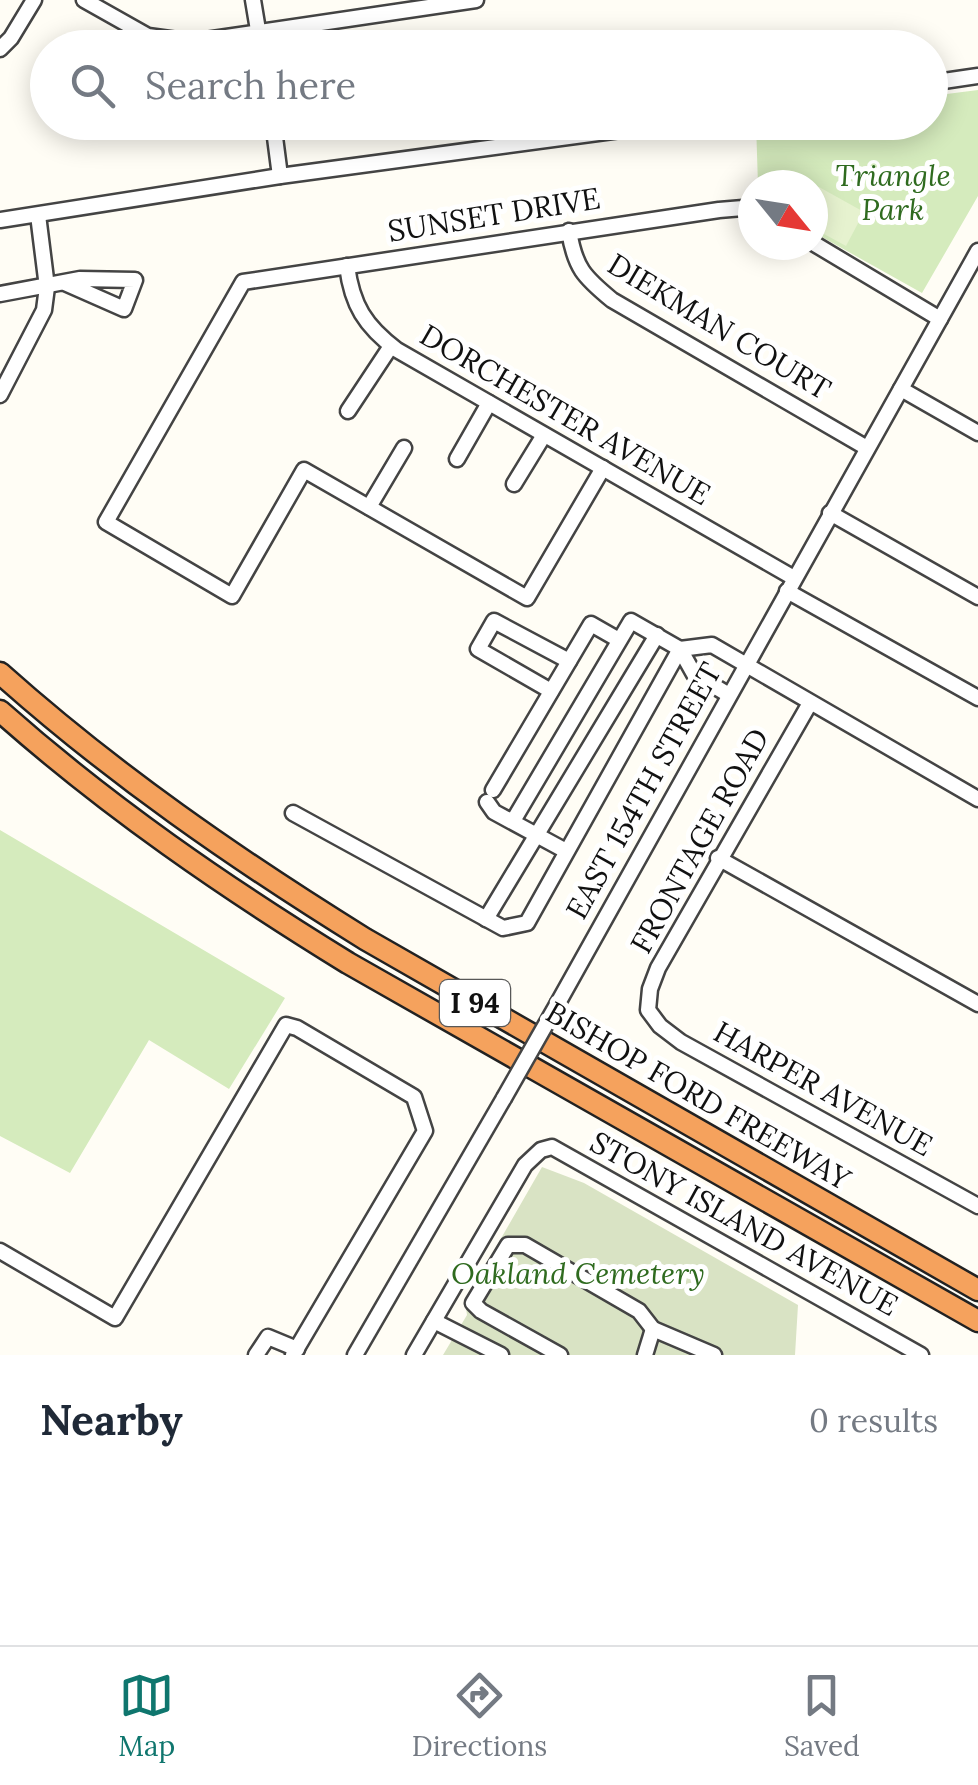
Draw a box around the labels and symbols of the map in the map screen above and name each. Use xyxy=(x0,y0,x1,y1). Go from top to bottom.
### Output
park label: Triangle Park xyxy=(835,156,951,228)
north arrow xyxy=(738,170,828,260)
street label: SUNSET DRIVE xyxy=(385,178,603,250)
street label: DIEKMAN COURT xyxy=(601,245,838,408)
street label: DORCHESTER AVENUE xyxy=(413,315,718,513)
street label: EAST 154TH STREET xyxy=(557,656,729,925)
street label: FRONTAGE ROAD xyxy=(622,721,777,960)
road number: I 94 xyxy=(440,980,510,1026)
street label: BISHOP FORD FREEWAY xyxy=(540,992,858,1198)
street label: HARPER AVENUE xyxy=(707,1012,940,1164)
street label: STONY ISLAND AVENUE xyxy=(584,1123,905,1324)
park label: Oakland Cemetery xyxy=(451,1254,705,1292)

